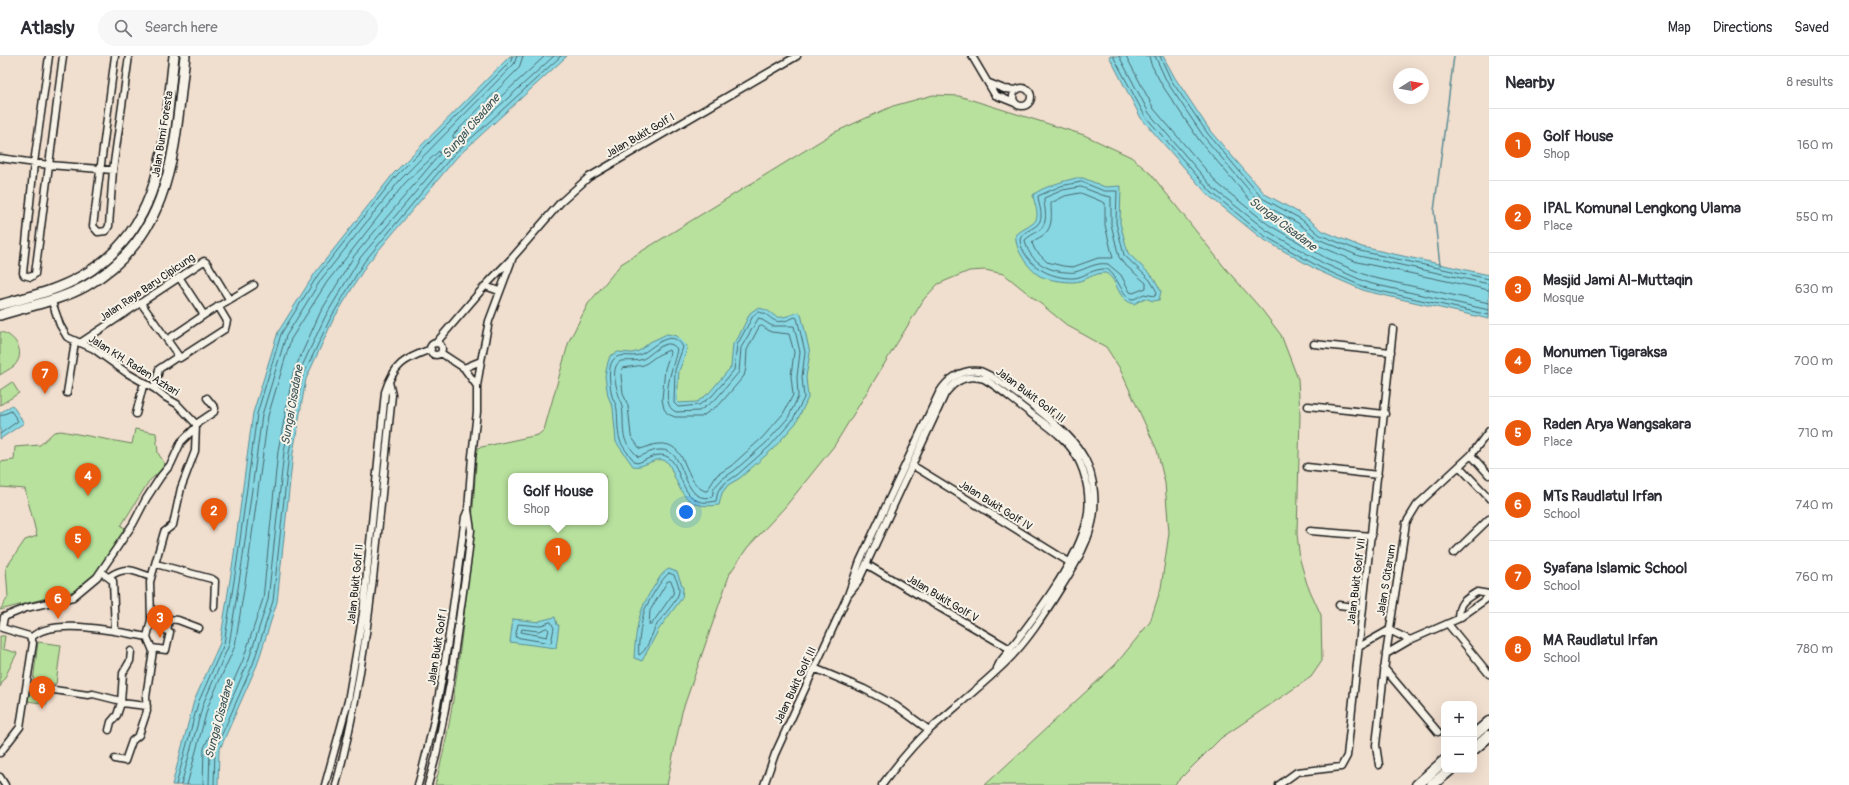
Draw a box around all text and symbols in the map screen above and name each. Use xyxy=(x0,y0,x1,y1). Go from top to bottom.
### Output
search box xyxy=(98,10,378,46)
text: Atlasly xyxy=(20,16,74,40)
icon: search xyxy=(112,17,134,39)
text: Search here xyxy=(144,18,218,37)
text: Map xyxy=(1668,19,1691,36)
text: Directions xyxy=(1713,19,1772,36)
text: Saved xyxy=(1794,19,1829,36)
north arrow xyxy=(1393,68,1429,104)
text: Nearby xyxy=(1505,72,1554,93)
text: 8 results xyxy=(1787,74,1833,90)
street label: Jalan Bumi Foresta xyxy=(149,90,176,178)
water label: Sungai Cisadane xyxy=(439,90,504,162)
street label: Jalan Bukit Golf I xyxy=(604,110,677,160)
text: Golf House xyxy=(1543,127,1613,146)
text: 1 xyxy=(1515,137,1521,153)
text: 160 m xyxy=(1797,137,1833,153)
text: Shop xyxy=(1543,146,1570,162)
water label: Sungai Cisadane xyxy=(1246,194,1320,255)
text: IPAL Komunal Lengkong Ulama xyxy=(1543,199,1741,218)
text: 2 xyxy=(1514,209,1522,225)
text: 550 m xyxy=(1796,209,1833,225)
text: Place xyxy=(1543,218,1572,234)
street label: Jalan Raya Baru Cipicung xyxy=(97,250,198,324)
text: Masjid Jami Al-Muttaqin xyxy=(1543,271,1693,290)
text: 3 xyxy=(1514,281,1522,297)
text: 630 m xyxy=(1795,281,1833,297)
text: Mosque xyxy=(1543,290,1584,306)
street label: Jalan KH. Raden Azhari xyxy=(86,332,181,399)
text: Monumen Tigaraksa xyxy=(1543,343,1667,362)
text: 4 xyxy=(1514,353,1522,369)
text: 700 m xyxy=(1794,353,1833,369)
pin: 7 xyxy=(32,361,58,394)
text: Place xyxy=(1543,362,1572,378)
water label: Sungai Cisadane xyxy=(278,363,307,446)
street label: Jalan Bukit Golf III xyxy=(993,365,1068,426)
text: Raden Arya Wangsakara xyxy=(1543,415,1691,434)
text: 5 xyxy=(1514,425,1522,441)
text: 710 m xyxy=(1798,425,1833,441)
text: Place xyxy=(1543,434,1572,450)
pin: 4 xyxy=(75,463,101,496)
popup xyxy=(508,473,608,525)
street label: Jalan Bukit Golf IV xyxy=(957,478,1035,533)
text: Golf House xyxy=(523,482,593,501)
text: MTs Raudlatul Irfan xyxy=(1543,487,1662,506)
text: 6 xyxy=(1514,497,1522,513)
text: 740 m xyxy=(1795,497,1833,513)
pin: 2 xyxy=(201,498,227,531)
text: Shop xyxy=(523,501,550,517)
your location xyxy=(676,502,696,522)
text: School xyxy=(1543,506,1580,522)
pin: 5 xyxy=(65,526,91,559)
street label: Jalan Bukit Golf VII xyxy=(1345,537,1368,625)
pin: 1 xyxy=(545,538,571,571)
street label: Jalan Bukit Golf II xyxy=(345,543,366,625)
street label: Jalan S Citarum xyxy=(1374,543,1399,617)
text: Syafana Islamic School xyxy=(1543,559,1687,578)
text: 7 xyxy=(1515,569,1521,585)
text: 760 m xyxy=(1795,569,1833,585)
street label: Jalan Bukit Golf V xyxy=(905,572,981,625)
text: School xyxy=(1543,578,1580,594)
pin: 6 xyxy=(45,586,71,619)
pin: 3 xyxy=(147,605,173,638)
street label: Jalan Bukit Golf I xyxy=(425,608,450,686)
text: MA Raudlatul Irfan xyxy=(1543,631,1658,650)
text: 8 xyxy=(1515,641,1521,657)
text: 780 m xyxy=(1796,641,1833,657)
street label: Jalan Bukit Golf III xyxy=(772,645,819,726)
text: School xyxy=(1543,650,1580,666)
pin: 8 xyxy=(29,676,55,709)
water label: Sungai Cisadane xyxy=(202,677,237,760)
map controls xyxy=(1441,701,1477,773)
button: + xyxy=(1441,701,1477,737)
button: − xyxy=(1441,737,1477,773)

